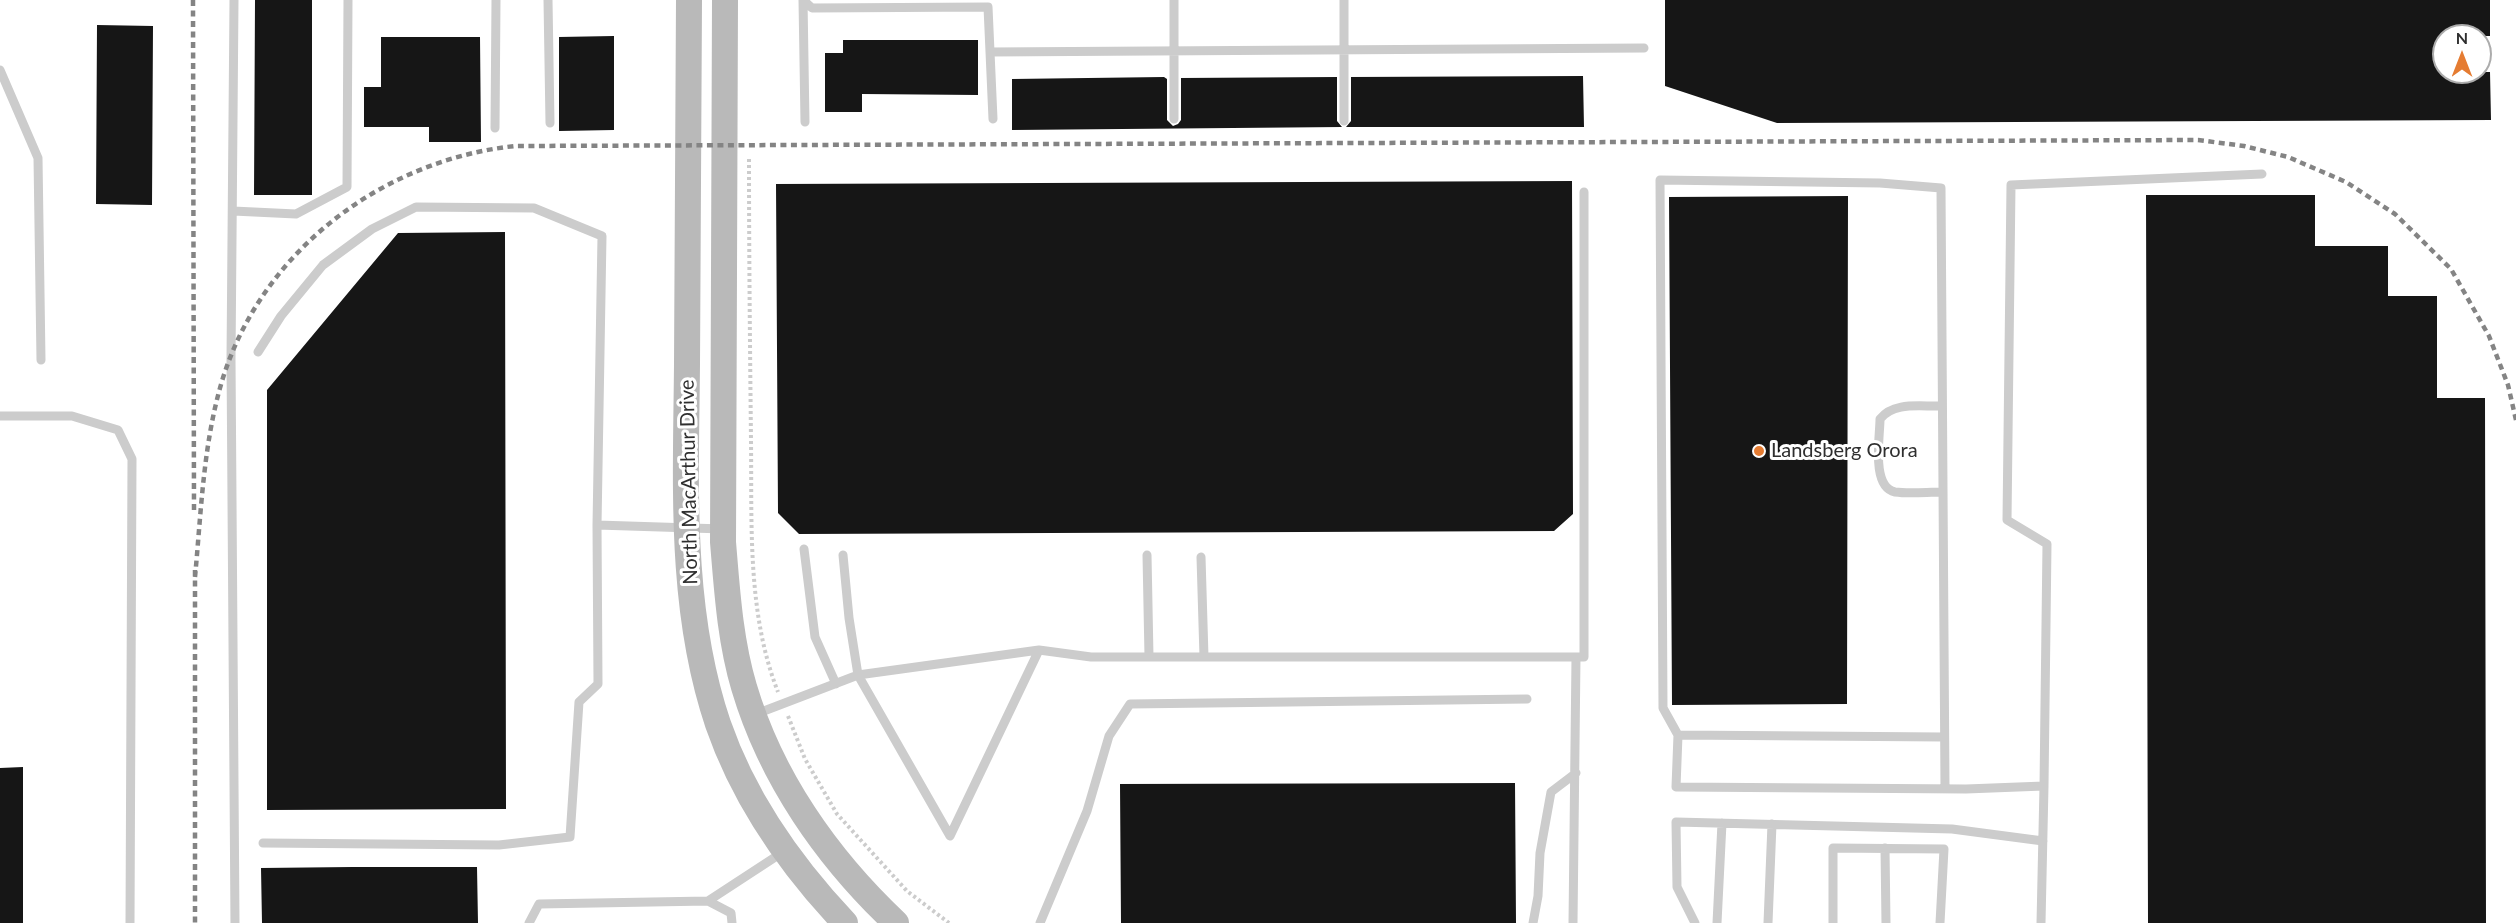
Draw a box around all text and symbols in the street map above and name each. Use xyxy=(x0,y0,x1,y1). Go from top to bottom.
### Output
north arrow xyxy=(2432,24,2492,84)
text: N xyxy=(2456,28,2468,47)
street label: North MacArthur Drive xyxy=(675,379,703,585)
place label: Landsberg Orora xyxy=(1771,439,1918,463)
marker: Landsberg Orora xyxy=(1752,444,1766,458)

